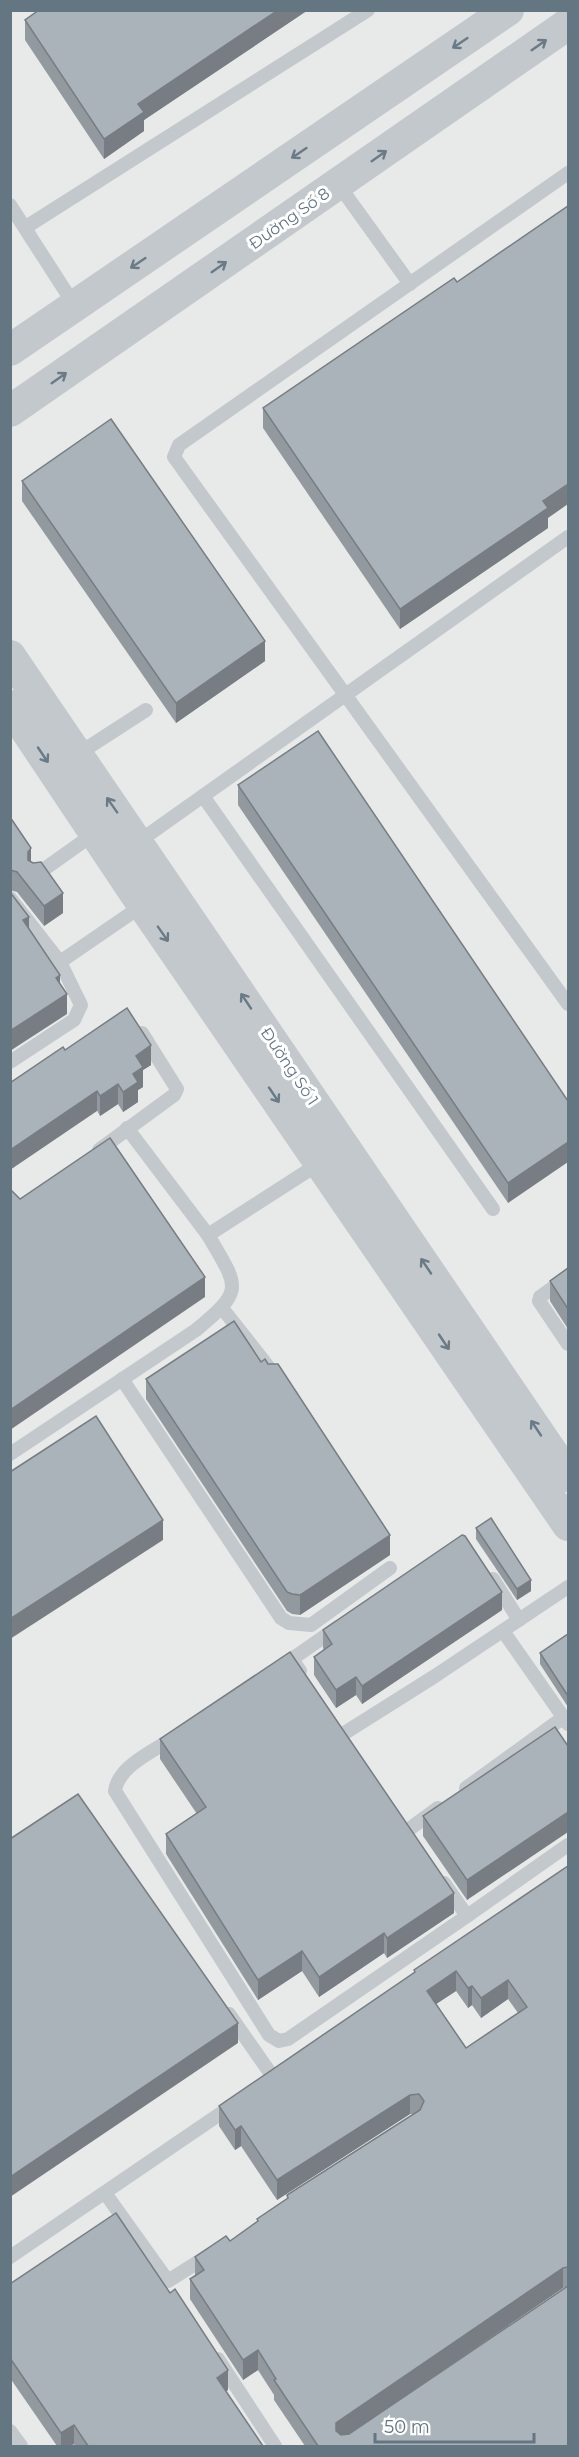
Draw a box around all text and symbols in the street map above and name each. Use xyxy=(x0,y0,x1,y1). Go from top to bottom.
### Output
one-way arrow xyxy=(452,38,469,50)
one-way arrow xyxy=(531,38,548,51)
one-way arrow xyxy=(291,147,308,159)
one-way arrow xyxy=(370,150,387,162)
street label: Đường Số 8 xyxy=(245,184,333,253)
one-way arrow xyxy=(130,257,146,269)
one-way arrow xyxy=(210,261,226,273)
one-way arrow xyxy=(50,372,66,384)
one-way arrow xyxy=(37,746,49,762)
one-way arrow xyxy=(106,796,119,813)
one-way arrow xyxy=(157,925,169,942)
one-way arrow xyxy=(239,993,251,1010)
street label: Đường Số 1 xyxy=(257,1024,323,1109)
one-way arrow xyxy=(268,1086,280,1102)
one-way arrow xyxy=(420,1259,432,1275)
one-way arrow xyxy=(438,1333,450,1350)
one-way arrow xyxy=(530,1420,542,1436)
scale bar xyxy=(375,2406,534,2444)
text: 50 m xyxy=(384,2416,430,2438)

